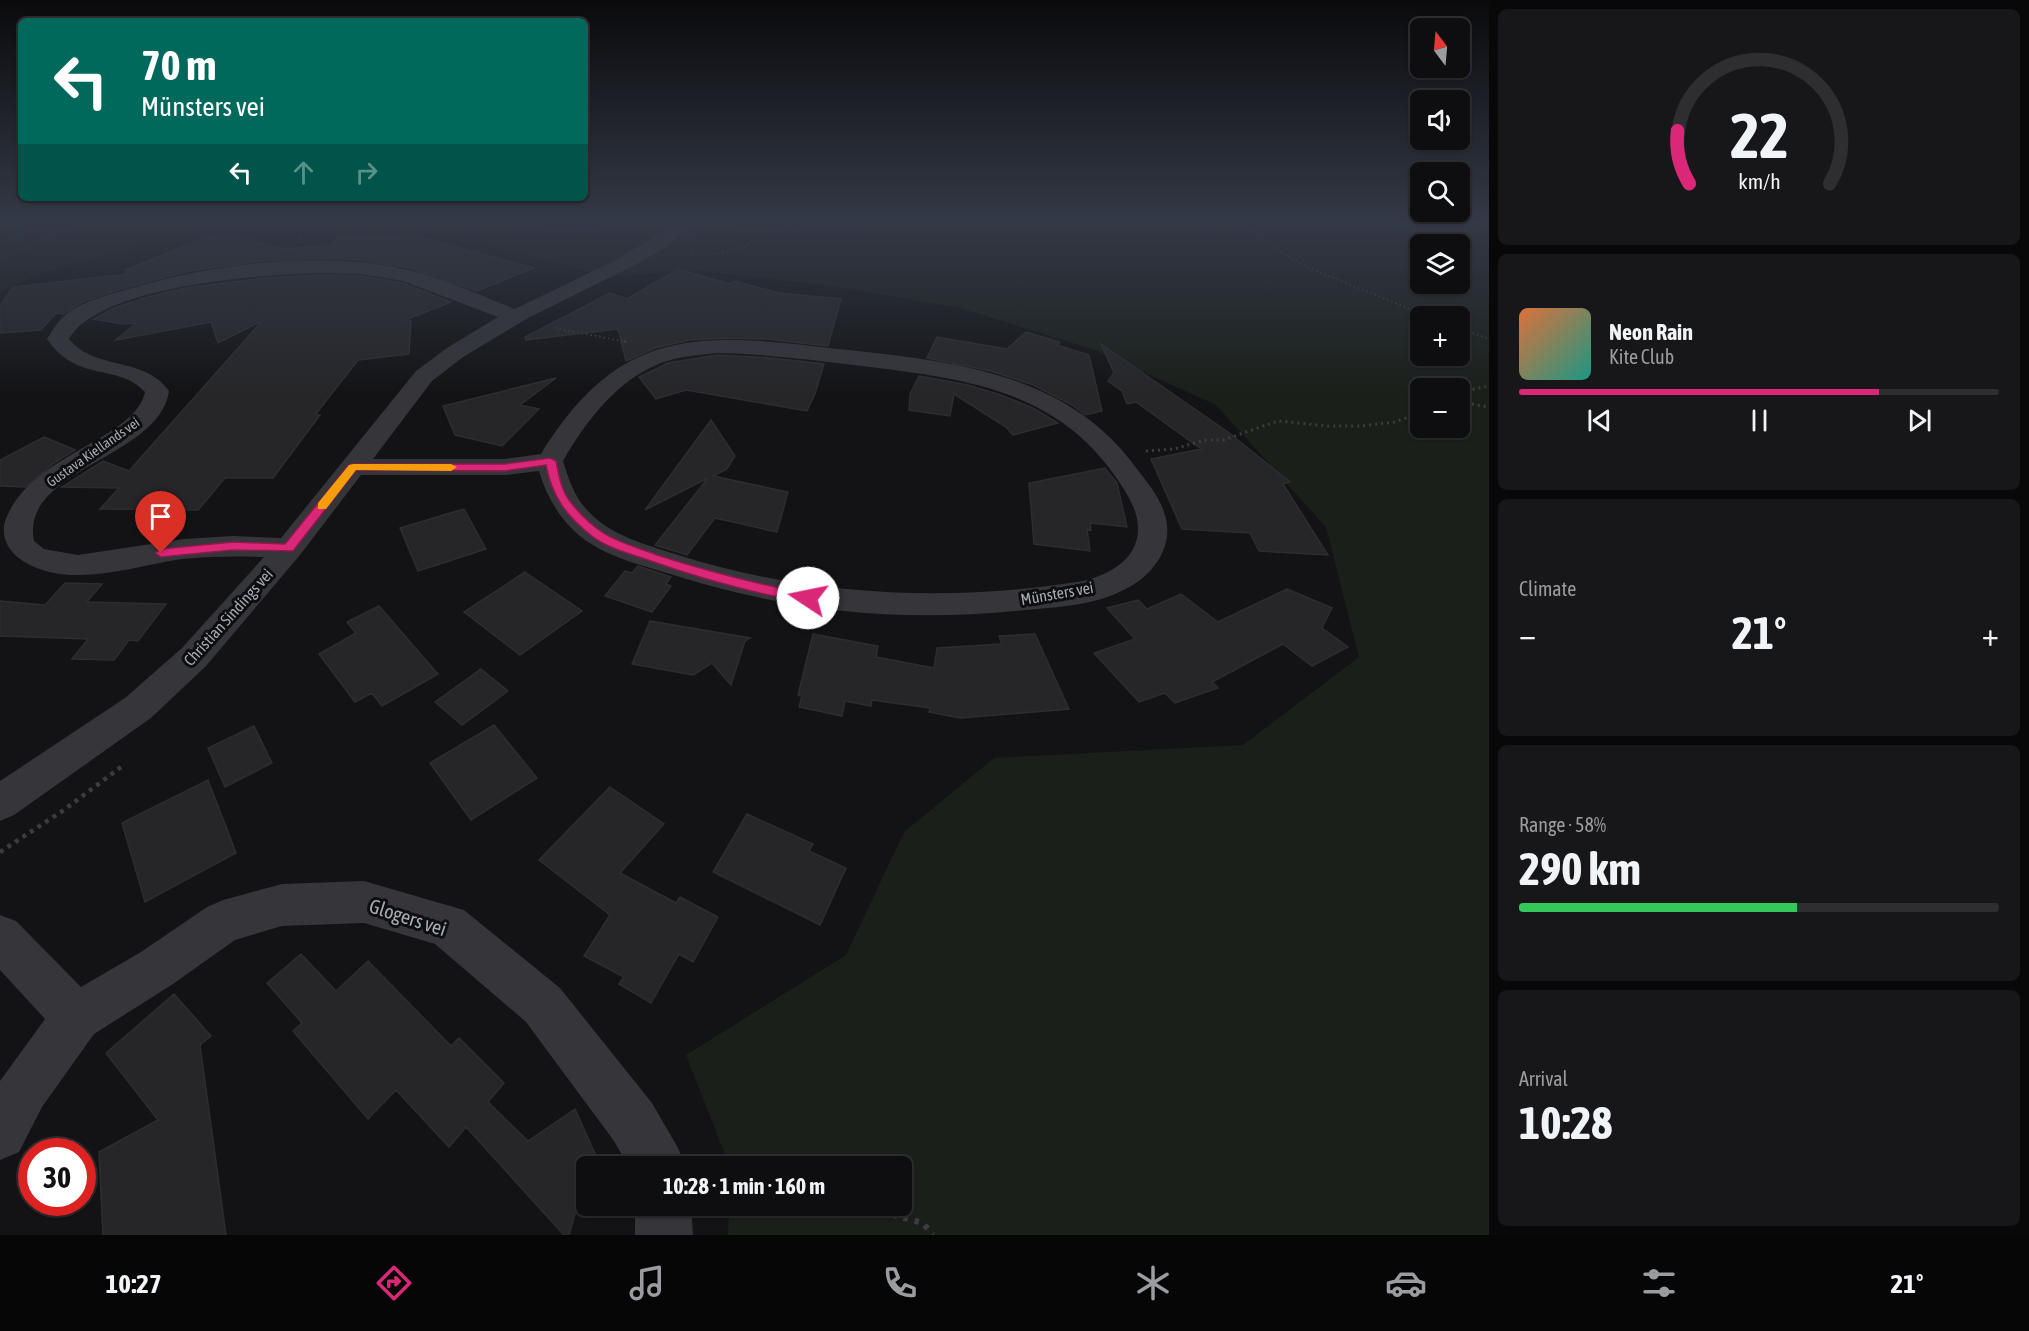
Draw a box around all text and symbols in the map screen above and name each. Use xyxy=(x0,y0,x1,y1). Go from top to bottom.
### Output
north arrow xyxy=(1410,18,1470,78)
map controls xyxy=(1410,18,1470,438)
text: 70 m xyxy=(141,41,216,89)
icon: left xyxy=(42,42,120,120)
button: sound xyxy=(1410,90,1470,150)
text: Münsters vei xyxy=(141,91,265,122)
text: 22 xyxy=(1730,100,1788,171)
icon: left xyxy=(224,156,257,189)
icon: ahead xyxy=(287,156,320,189)
icon: right xyxy=(350,156,383,189)
button: search xyxy=(1410,162,1470,222)
text: km/h xyxy=(1738,169,1780,194)
button: layers xyxy=(1410,234,1470,294)
button: + xyxy=(1410,306,1470,366)
text: Neon Rain xyxy=(1609,319,1693,345)
text: Kite Club xyxy=(1609,345,1674,368)
button: − xyxy=(1410,378,1470,438)
icon: previous xyxy=(1583,404,1616,437)
icon: pause xyxy=(1743,404,1776,437)
icon: next xyxy=(1903,404,1936,437)
street label: Gustava Kiellands vei xyxy=(44,414,142,490)
pin xyxy=(135,491,186,553)
icon: arrive xyxy=(144,500,177,533)
street label: Christian Sindings vei xyxy=(180,565,277,670)
position arrow xyxy=(776,566,840,630)
text: Climate xyxy=(1519,577,1576,600)
street label: Münsters vei xyxy=(1019,578,1095,608)
text: 21° xyxy=(1732,607,1786,659)
text: − xyxy=(1519,615,1536,653)
text: + xyxy=(1982,615,1999,653)
text: Range · 58% xyxy=(1519,813,1606,836)
text: 290 km xyxy=(1519,843,1641,895)
street label: Glogers vei xyxy=(366,894,450,940)
text: Arrival xyxy=(1519,1067,1568,1090)
text: 10:28 xyxy=(1519,1097,1613,1149)
speed limit sign: 30 xyxy=(18,1138,96,1216)
text: 10:28 · 1 min · 160 m xyxy=(663,1173,825,1199)
icon: directions xyxy=(373,1262,415,1304)
icon: music xyxy=(626,1262,668,1304)
icon: phone xyxy=(879,1262,921,1304)
icon: climate xyxy=(1132,1262,1174,1304)
icon: car xyxy=(1385,1262,1427,1304)
icon: filters xyxy=(1638,1262,1680,1304)
text: 10:27 xyxy=(106,1268,162,1299)
text: 21° xyxy=(1891,1268,1923,1299)

